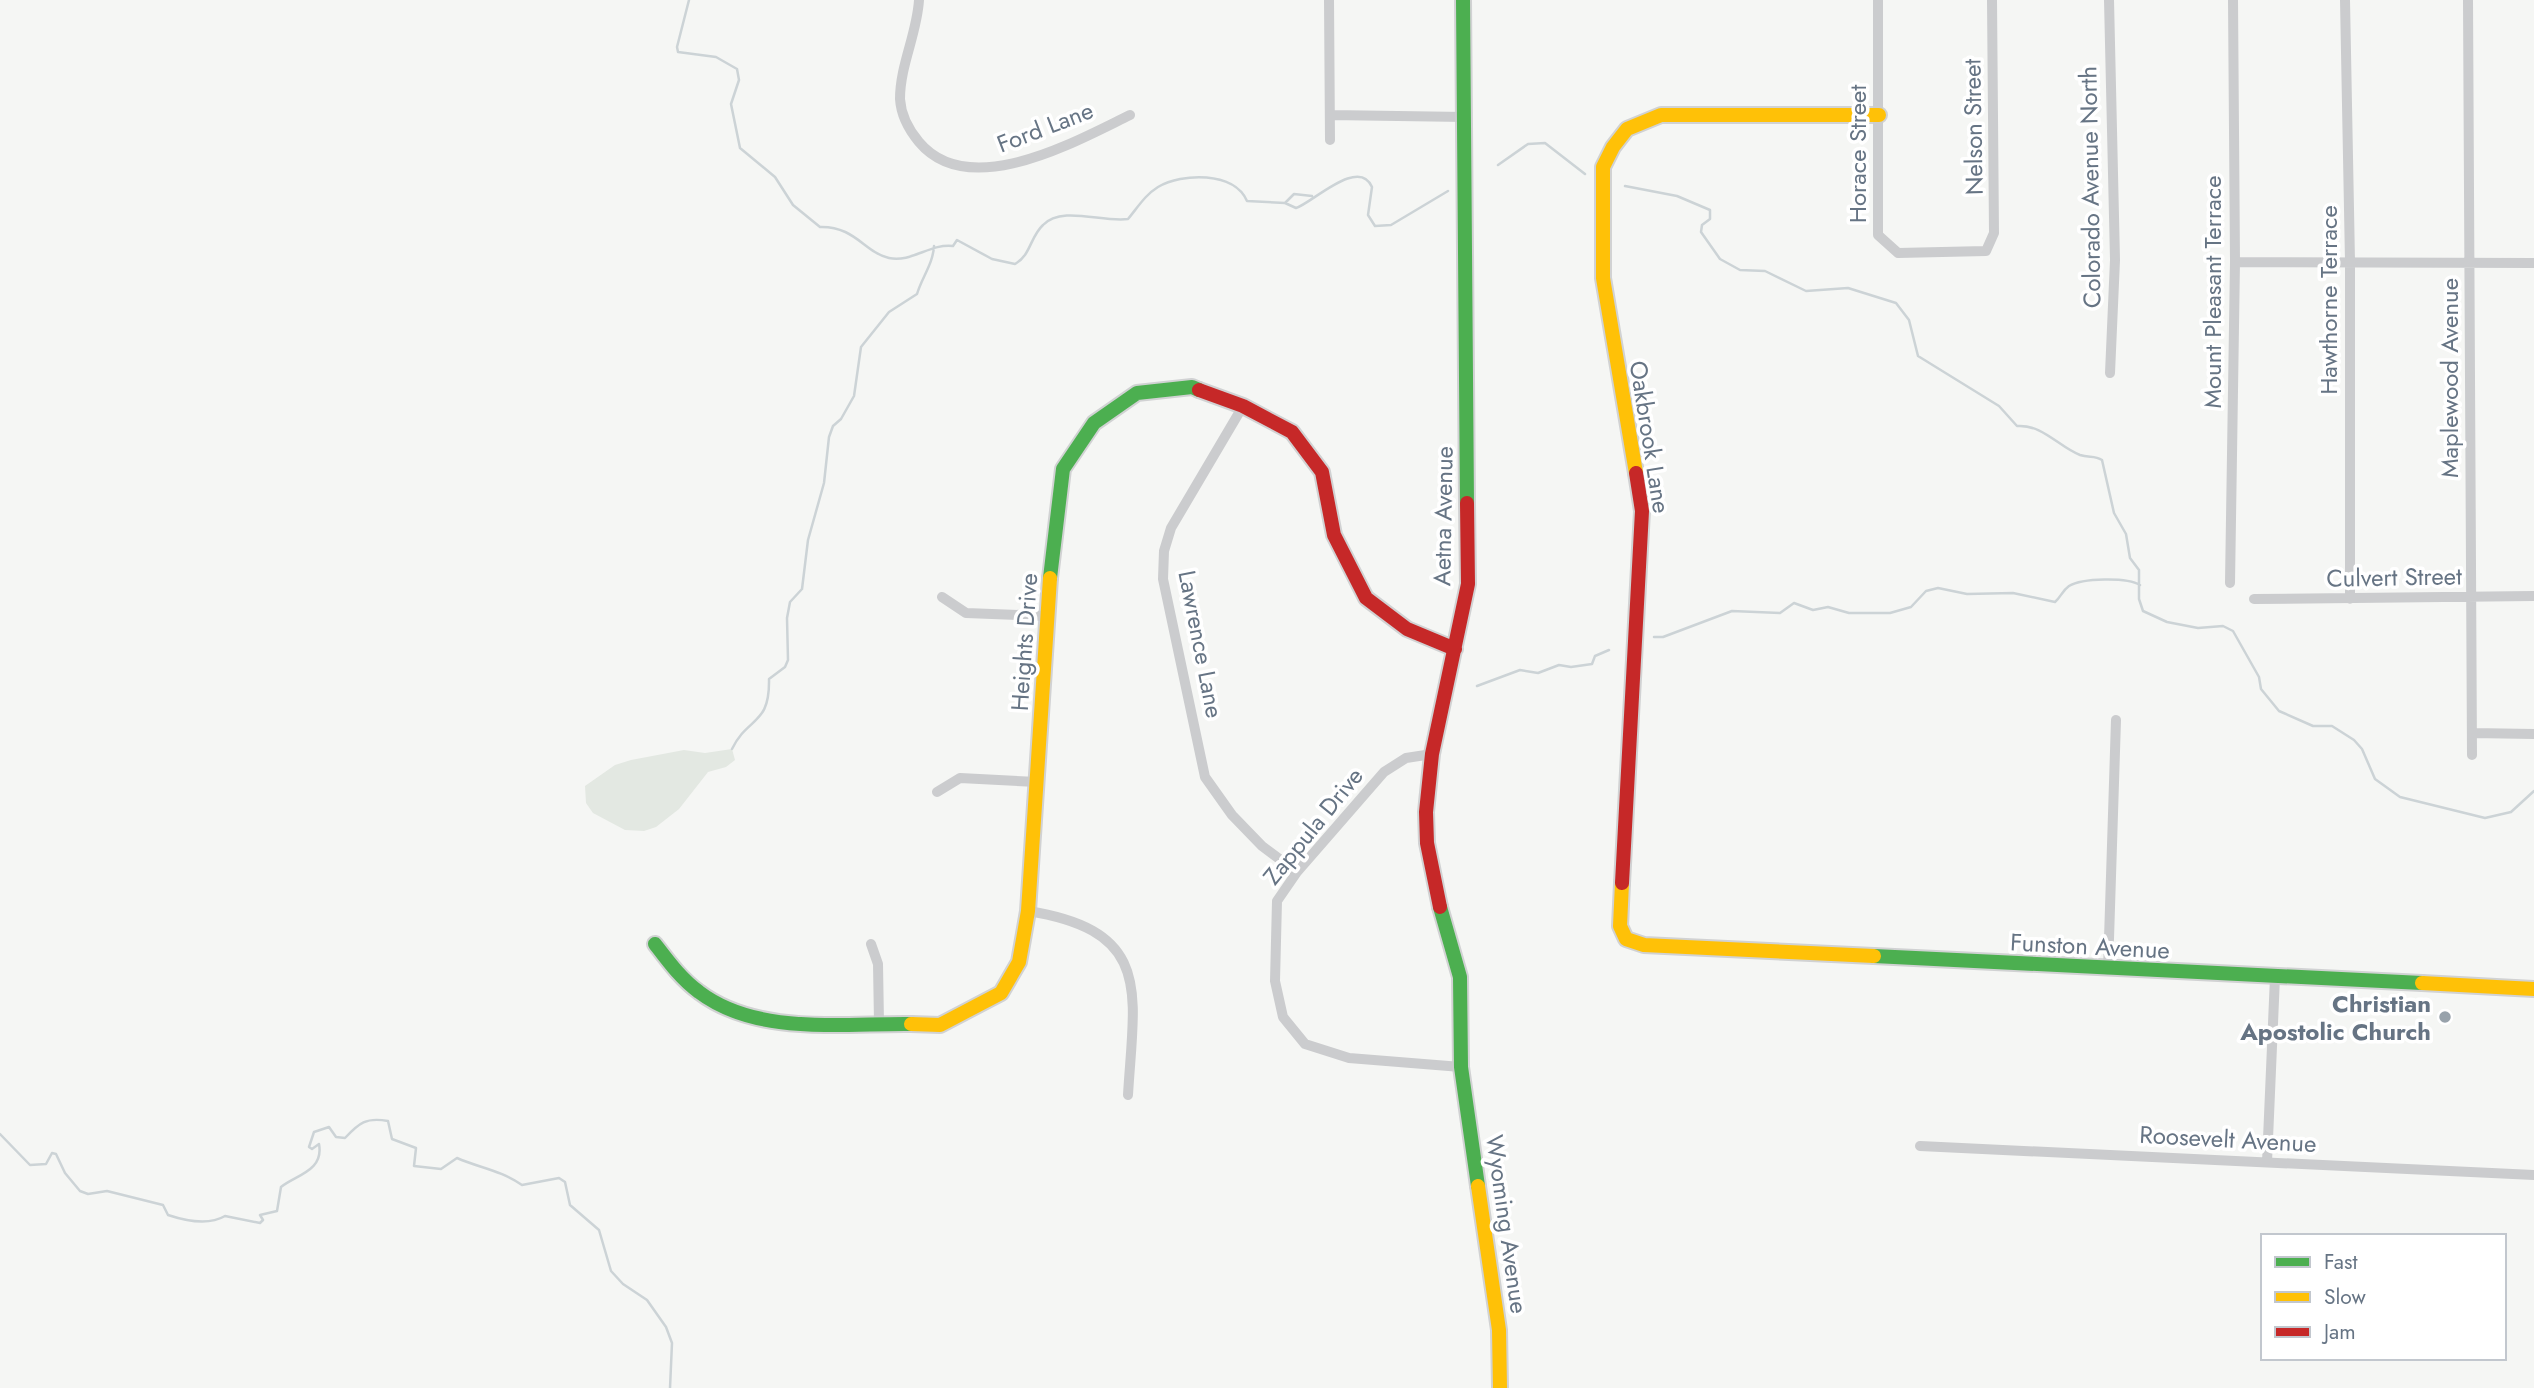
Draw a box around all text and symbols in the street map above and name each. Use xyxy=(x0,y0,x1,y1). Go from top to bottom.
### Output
street label: Nelson Street xyxy=(1954,58,1992,195)
street label: Colorado Avenue North xyxy=(2070,66,2110,308)
street label: Horace Street xyxy=(1840,85,1875,223)
street label: Ford Lane xyxy=(992,93,1098,161)
street label: Mount Pleasant Terrace xyxy=(2195,175,2230,409)
street label: Hawthorne Terrace xyxy=(2311,205,2346,395)
street label: Maplewood Avenue xyxy=(2432,278,2467,478)
street label: Oakbrook Lane xyxy=(1621,358,1679,516)
street label: Aetna Avenue xyxy=(1424,446,1462,586)
street label: Culvert Street xyxy=(2326,558,2462,596)
street label: Lawrence Lane xyxy=(1170,567,1232,721)
street label: Heights Drive xyxy=(1002,572,1046,712)
street label: Zappula Drive xyxy=(1255,760,1371,892)
street label: Funston Avenue xyxy=(2009,924,2171,968)
place label: Christian Apostolic Church xyxy=(2239,986,2431,1049)
marker: Christian Apostolic Church xyxy=(2437,1009,2453,1025)
street label: Roosevelt Avenue xyxy=(2139,1117,2317,1161)
street label: Wyoming Avenue xyxy=(1477,1132,1537,1316)
legend xyxy=(2261,1234,2506,1360)
text: Fast xyxy=(2324,1247,2357,1277)
text: Slow xyxy=(2324,1282,2366,1312)
text: Jam xyxy=(2321,1317,2356,1347)

